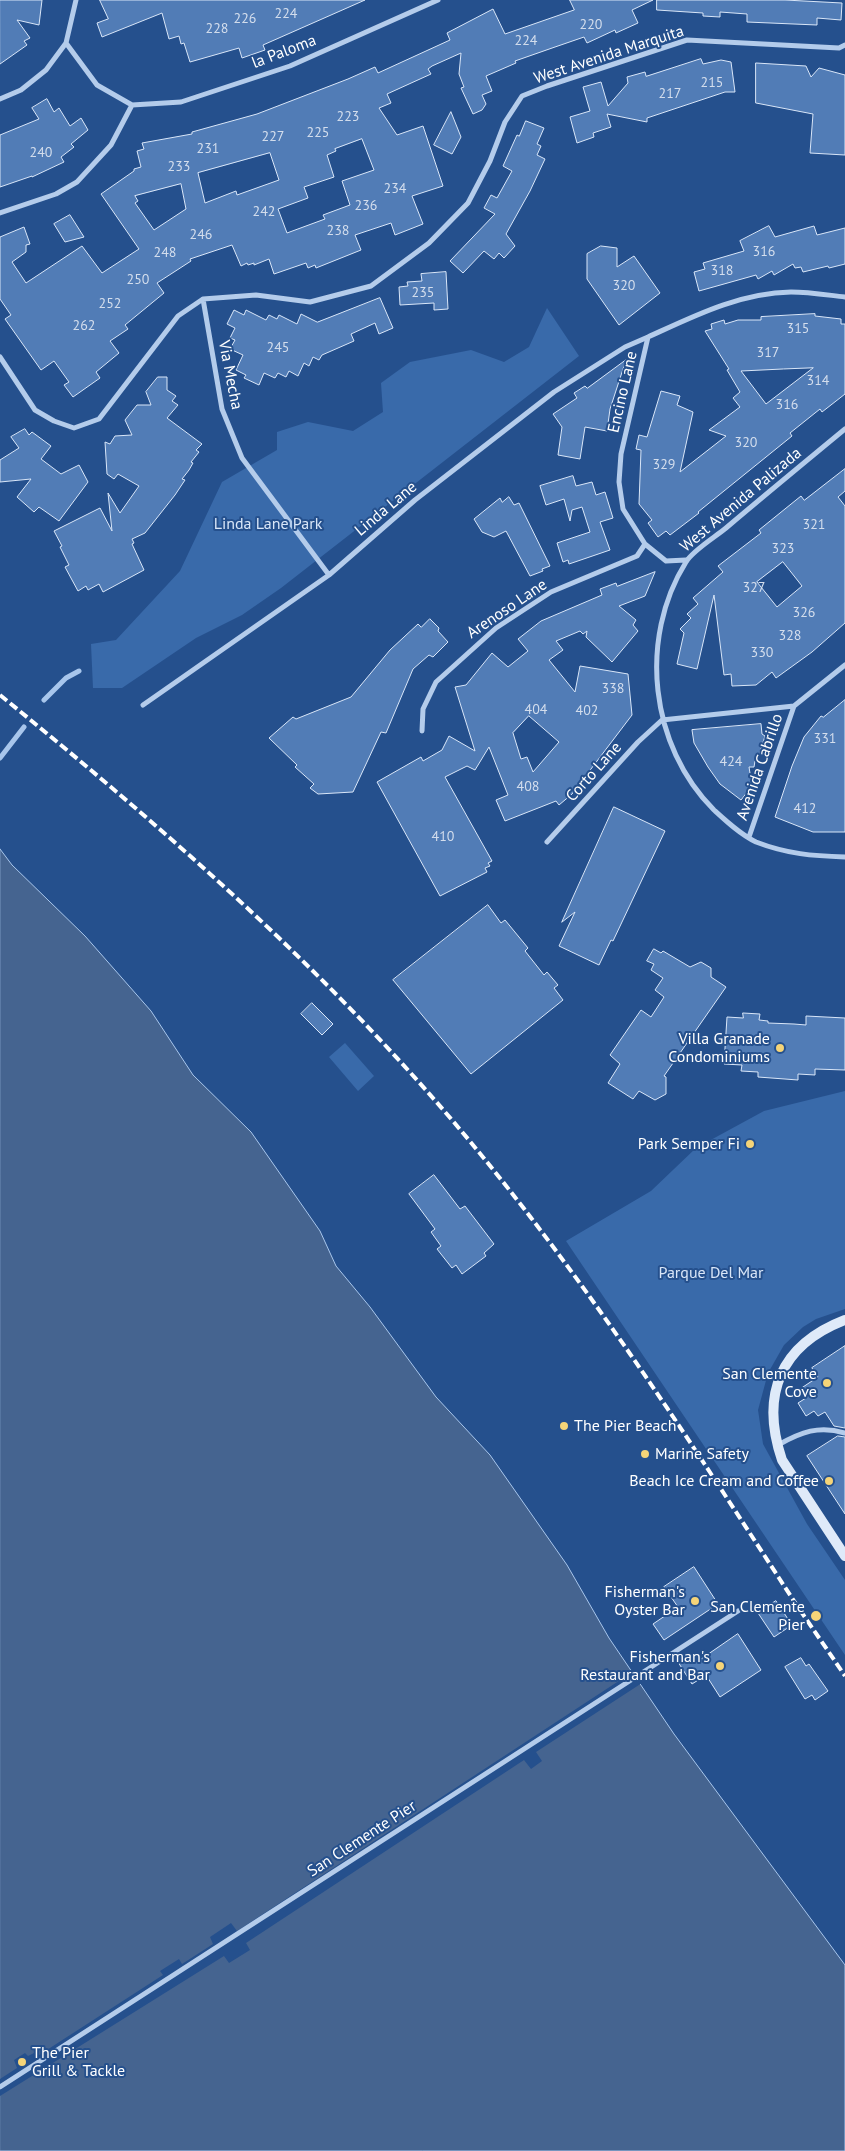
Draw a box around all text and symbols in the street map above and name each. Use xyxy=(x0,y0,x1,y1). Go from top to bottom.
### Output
house number: 224 xyxy=(275,6,297,22)
house number: 226 xyxy=(234,11,256,27)
house number: 220 xyxy=(580,17,602,33)
house number: 228 xyxy=(206,21,228,37)
street label: West Avenida Marquita xyxy=(532,22,686,88)
street label: la Paloma xyxy=(249,31,319,73)
house number: 224 xyxy=(515,33,537,49)
house number: 215 xyxy=(701,75,723,91)
house number: 217 xyxy=(659,86,681,102)
house number: 223 xyxy=(337,109,359,125)
house number: 225 xyxy=(307,125,329,141)
house number: 227 xyxy=(262,129,284,145)
house number: 231 xyxy=(197,141,219,157)
house number: 240 xyxy=(30,145,52,161)
house number: 233 xyxy=(168,159,190,175)
house number: 234 xyxy=(384,181,406,197)
house number: 236 xyxy=(355,198,377,214)
house number: 242 xyxy=(253,204,275,220)
house number: 238 xyxy=(327,223,349,239)
house number: 246 xyxy=(190,227,212,243)
house number: 316 xyxy=(753,244,775,260)
house number: 248 xyxy=(154,245,176,261)
house number: 318 xyxy=(711,263,733,279)
house number: 250 xyxy=(127,272,149,288)
house number: 320 xyxy=(613,278,635,294)
house number: 235 xyxy=(412,285,434,301)
house number: 252 xyxy=(99,296,121,312)
house number: 262 xyxy=(73,318,95,334)
house number: 315 xyxy=(787,321,809,337)
street label: Via Mecha xyxy=(214,339,246,411)
house number: 245 xyxy=(267,340,289,356)
house number: 317 xyxy=(757,345,779,361)
street label: Encino Lane xyxy=(604,349,642,435)
house number: 314 xyxy=(807,373,829,389)
house number: 316 xyxy=(776,397,798,413)
house number: 320 xyxy=(735,435,757,451)
street label: West Avenida Palizada xyxy=(676,444,806,556)
house number: 329 xyxy=(653,457,675,473)
street label: Linda Lane xyxy=(351,478,421,540)
park label: Linda Lane Park xyxy=(214,514,322,534)
house number: 321 xyxy=(803,517,825,533)
house number: 323 xyxy=(772,541,794,557)
street label: Arenoso Lane xyxy=(463,575,551,643)
house number: 327 xyxy=(743,580,765,596)
house number: 326 xyxy=(793,605,815,621)
house number: 328 xyxy=(779,628,801,644)
house number: 330 xyxy=(751,645,773,661)
house number: 338 xyxy=(602,681,624,697)
house number: 404 xyxy=(525,702,547,718)
house number: 402 xyxy=(576,703,598,719)
street label: Avenida Cabrillo xyxy=(733,711,787,823)
house number: 331 xyxy=(814,731,836,747)
street label: Corto Lane xyxy=(562,738,626,806)
house number: 424 xyxy=(720,754,742,770)
house number: 408 xyxy=(517,779,539,795)
house number: 412 xyxy=(794,801,816,817)
house number: 410 xyxy=(432,829,454,845)
place label: Villa Granade Condominiums xyxy=(668,1029,770,1067)
marker: Villa Granade Condominiums xyxy=(774,1042,786,1054)
place label: Park Semper Fi xyxy=(638,1134,740,1154)
marker: Park Semper Fi xyxy=(744,1138,756,1150)
park label: Parque Del Mar xyxy=(659,1263,763,1283)
place label: San Clemente Cove xyxy=(722,1364,817,1402)
marker: San Clemente Cove xyxy=(821,1377,833,1389)
place label: The Pier Beach xyxy=(574,1416,676,1436)
marker: The Pier Beach xyxy=(558,1420,570,1432)
place label: Marine Safety xyxy=(655,1444,749,1464)
marker: Marine Safety xyxy=(639,1448,651,1460)
place label: Beach Ice Cream and Coffee xyxy=(629,1471,819,1491)
marker: Beach Ice Cream and Coffee xyxy=(823,1475,835,1487)
place label: Fisherman's Oyster Bar xyxy=(604,1582,685,1620)
marker: Fisherman's Oyster Bar xyxy=(689,1595,701,1607)
place label: San Clemente Pier xyxy=(710,1597,805,1635)
marker: San Clemente Pier xyxy=(809,1609,823,1623)
place label: Fisherman's Restaurant and Bar xyxy=(580,1647,710,1685)
marker: Fisherman's Restaurant and Bar xyxy=(714,1660,726,1672)
street label: San Clemente Pier xyxy=(304,1797,420,1881)
place label: The Pier Grill & Tackle xyxy=(32,2043,125,2081)
marker: The Pier Grill & Tackle xyxy=(16,2056,28,2068)

